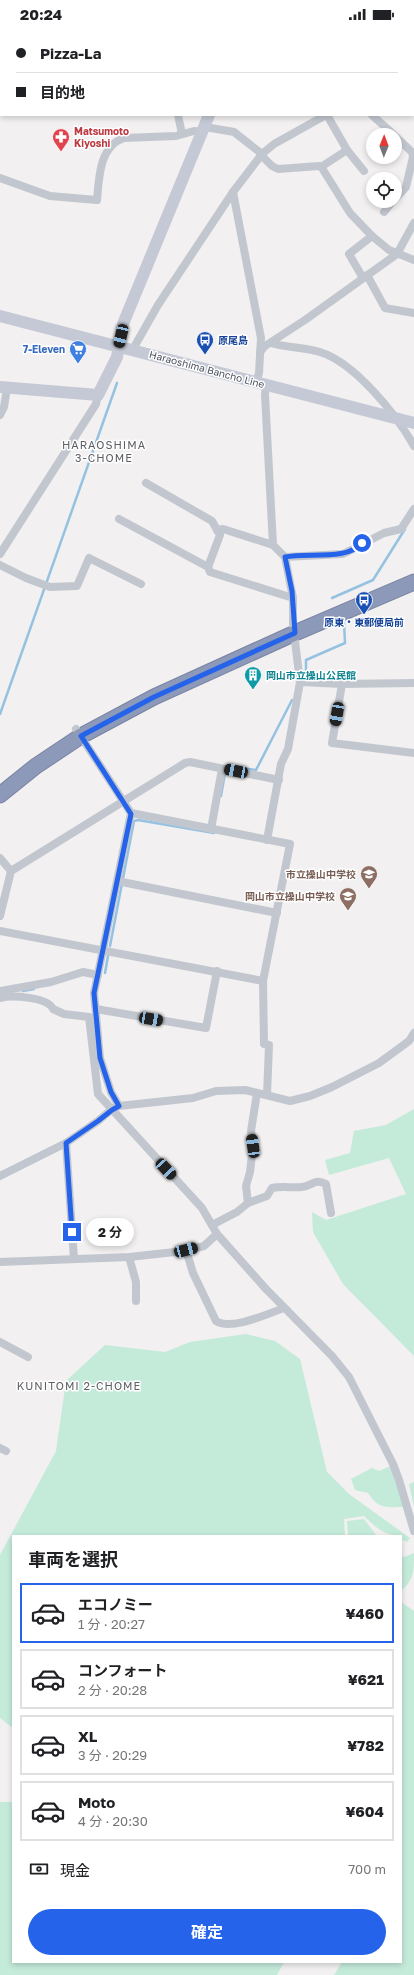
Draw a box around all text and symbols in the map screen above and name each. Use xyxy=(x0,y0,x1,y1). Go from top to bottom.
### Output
text: 20:24 xyxy=(20,5,62,23)
text: Pizza-La xyxy=(40,44,101,62)
text: 目的地 xyxy=(40,83,85,101)
place label: Matsumoto Kiyoshi xyxy=(74,125,129,149)
pharmacy icon: Matsumoto Kiyoshi xyxy=(51,127,71,152)
north arrow xyxy=(366,128,402,164)
map controls xyxy=(366,128,402,208)
button: locate xyxy=(366,172,402,208)
car xyxy=(112,323,130,349)
bus stop icon: 原尾島 xyxy=(195,330,215,355)
place label: 原尾島 xyxy=(218,334,248,346)
supermarket icon: 7-Eleven xyxy=(68,339,88,364)
place label: 7-Eleven xyxy=(23,343,65,355)
street label: Haraoshima Bancho Line xyxy=(148,348,266,390)
district label: HARAOSHIMA 3-CHOME xyxy=(62,438,146,464)
route start xyxy=(353,534,371,552)
bus stop icon: 原東・東郵便局前 xyxy=(354,590,374,615)
place label: 原東・東郵便局前 xyxy=(324,616,404,628)
building icon: 岡山市立操山公民館 xyxy=(243,665,263,690)
place label: 岡山市立操山公民館 xyxy=(266,669,356,681)
car xyxy=(329,701,345,727)
car xyxy=(223,763,249,779)
school or university icon: 市立操山中学校 xyxy=(359,864,379,889)
place label: 市立操山中学校 xyxy=(286,868,356,880)
school or university icon: 岡山市立操山中学校 xyxy=(338,886,358,911)
place label: 岡山市立操山中学校 xyxy=(245,890,335,902)
car xyxy=(138,1011,164,1027)
car xyxy=(245,1133,261,1159)
car xyxy=(153,1156,179,1182)
callout: 2 分 xyxy=(86,1218,134,1246)
route end xyxy=(63,1223,81,1241)
text: 2 分 xyxy=(98,1224,122,1240)
car xyxy=(173,1241,199,1259)
district label: KUNITOMI 2-CHOME xyxy=(17,1379,141,1392)
text: 車両を選択 xyxy=(28,1548,118,1570)
icon: car xyxy=(30,1595,66,1631)
text: エコノミー xyxy=(78,1595,153,1613)
text: ¥460 xyxy=(345,1604,384,1622)
text: 1 分 · 20:27 xyxy=(78,1616,145,1632)
icon: car xyxy=(30,1661,66,1697)
text: コンフォート xyxy=(78,1661,168,1679)
text: ¥621 xyxy=(348,1670,384,1688)
text: 2 分 · 20:28 xyxy=(78,1682,147,1698)
icon: car xyxy=(30,1727,66,1763)
text: XL xyxy=(78,1727,97,1745)
text: ¥782 xyxy=(347,1736,384,1754)
text: 3 分 · 20:29 xyxy=(78,1747,147,1763)
icon: car xyxy=(30,1793,66,1829)
text: Moto xyxy=(78,1793,115,1811)
text: ¥604 xyxy=(345,1802,384,1820)
text: 4 分 · 20:30 xyxy=(78,1813,148,1829)
icon: cash xyxy=(28,1858,50,1880)
text: 現金 xyxy=(60,1861,90,1879)
text: 700 m xyxy=(348,1861,386,1877)
button: 確定 xyxy=(28,1909,386,1955)

